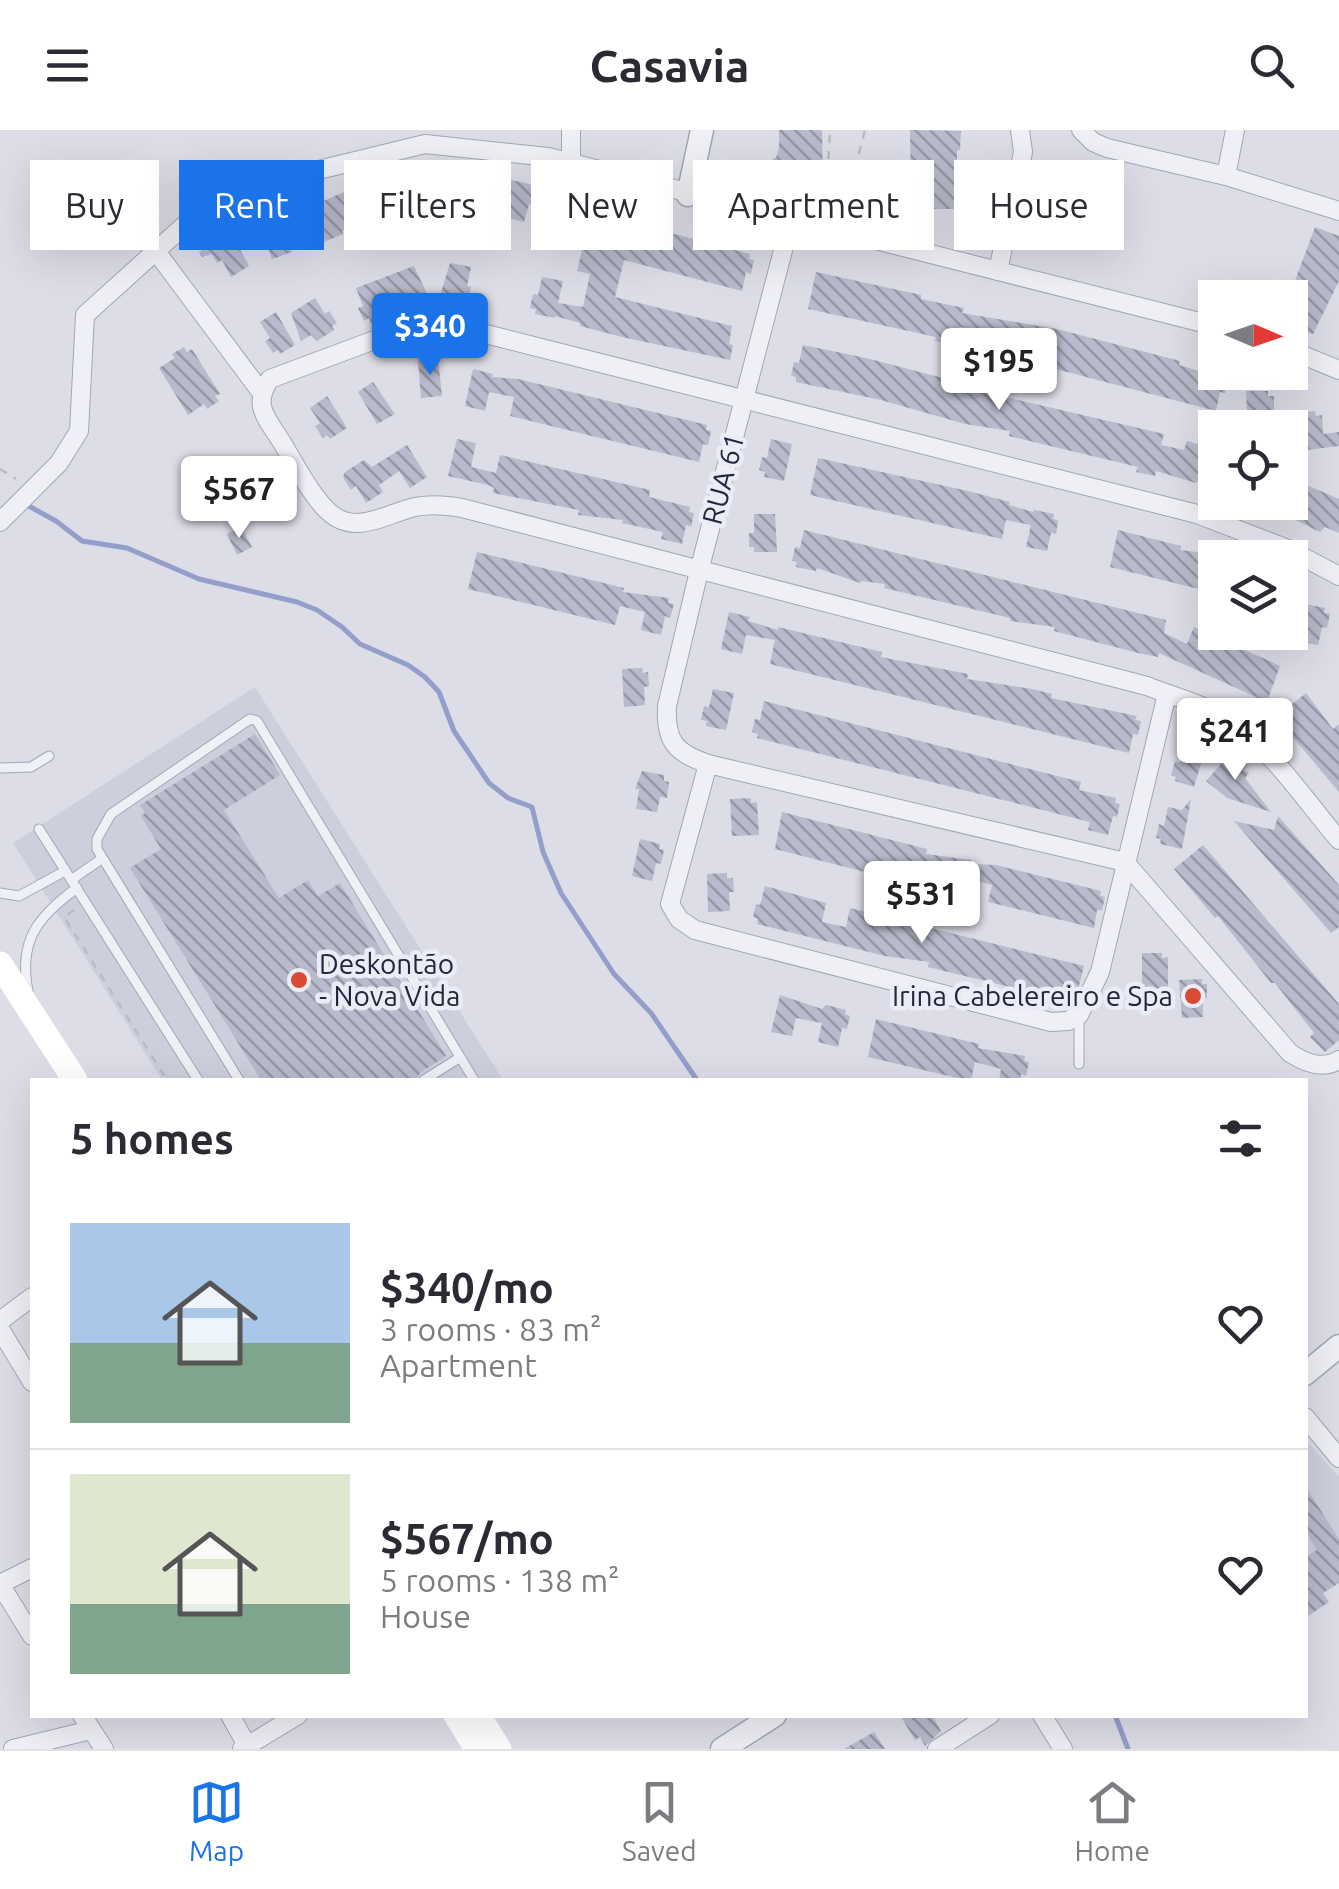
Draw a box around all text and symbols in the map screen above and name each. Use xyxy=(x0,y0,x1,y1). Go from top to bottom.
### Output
icon: menu xyxy=(40,38,95,93)
icon: search xyxy=(1244,38,1299,93)
text: Casavia xyxy=(590,40,749,91)
chip: Buy xyxy=(30,160,159,250)
chip: Rent xyxy=(179,160,324,250)
chip: Filters xyxy=(344,160,511,250)
chip: New xyxy=(531,160,673,250)
chip: Apartment xyxy=(693,160,934,250)
chip: House xyxy=(954,160,1124,250)
north arrow xyxy=(1198,280,1308,390)
map controls xyxy=(1198,280,1308,650)
pin: $340 xyxy=(371,293,489,378)
text: $340 xyxy=(394,307,466,343)
pin: $195 xyxy=(940,328,1058,413)
text: $195 xyxy=(963,342,1035,378)
button: locate xyxy=(1198,410,1308,520)
street label: RUA 61 xyxy=(696,430,749,528)
pin: $567 xyxy=(180,456,298,541)
text: $567 xyxy=(203,470,275,506)
button: layers xyxy=(1198,540,1308,650)
pin: $241 xyxy=(1176,698,1294,783)
text: $241 xyxy=(1199,712,1271,748)
pin: $531 xyxy=(863,861,981,946)
text: $531 xyxy=(886,875,958,911)
place label: Deskontão - Nova Vida xyxy=(319,948,461,1011)
marker: Deskontão - Nova Vida xyxy=(288,969,310,991)
place label: Irina Cabelereiro e Spa xyxy=(892,980,1173,1011)
marker: Irina Cabelereiro e Spa xyxy=(1182,985,1204,1007)
icon: filters xyxy=(1213,1111,1268,1166)
text: 5 homes xyxy=(70,1115,234,1162)
icon: home xyxy=(150,1263,270,1383)
text: $340/mo xyxy=(380,1264,554,1311)
icon: heart xyxy=(1213,1296,1268,1351)
text: 3 rooms · 83 m² xyxy=(380,1311,601,1347)
text: Apartment xyxy=(380,1347,537,1383)
icon: home xyxy=(150,1514,270,1634)
text: $567/mo xyxy=(380,1515,554,1562)
icon: heart xyxy=(1213,1547,1268,1602)
text: 5 rooms · 138 m² xyxy=(380,1562,620,1598)
text: House xyxy=(380,1598,471,1634)
tab: Map xyxy=(189,1775,244,1866)
tab: Saved xyxy=(622,1775,697,1866)
tab: Home xyxy=(1074,1775,1150,1866)

